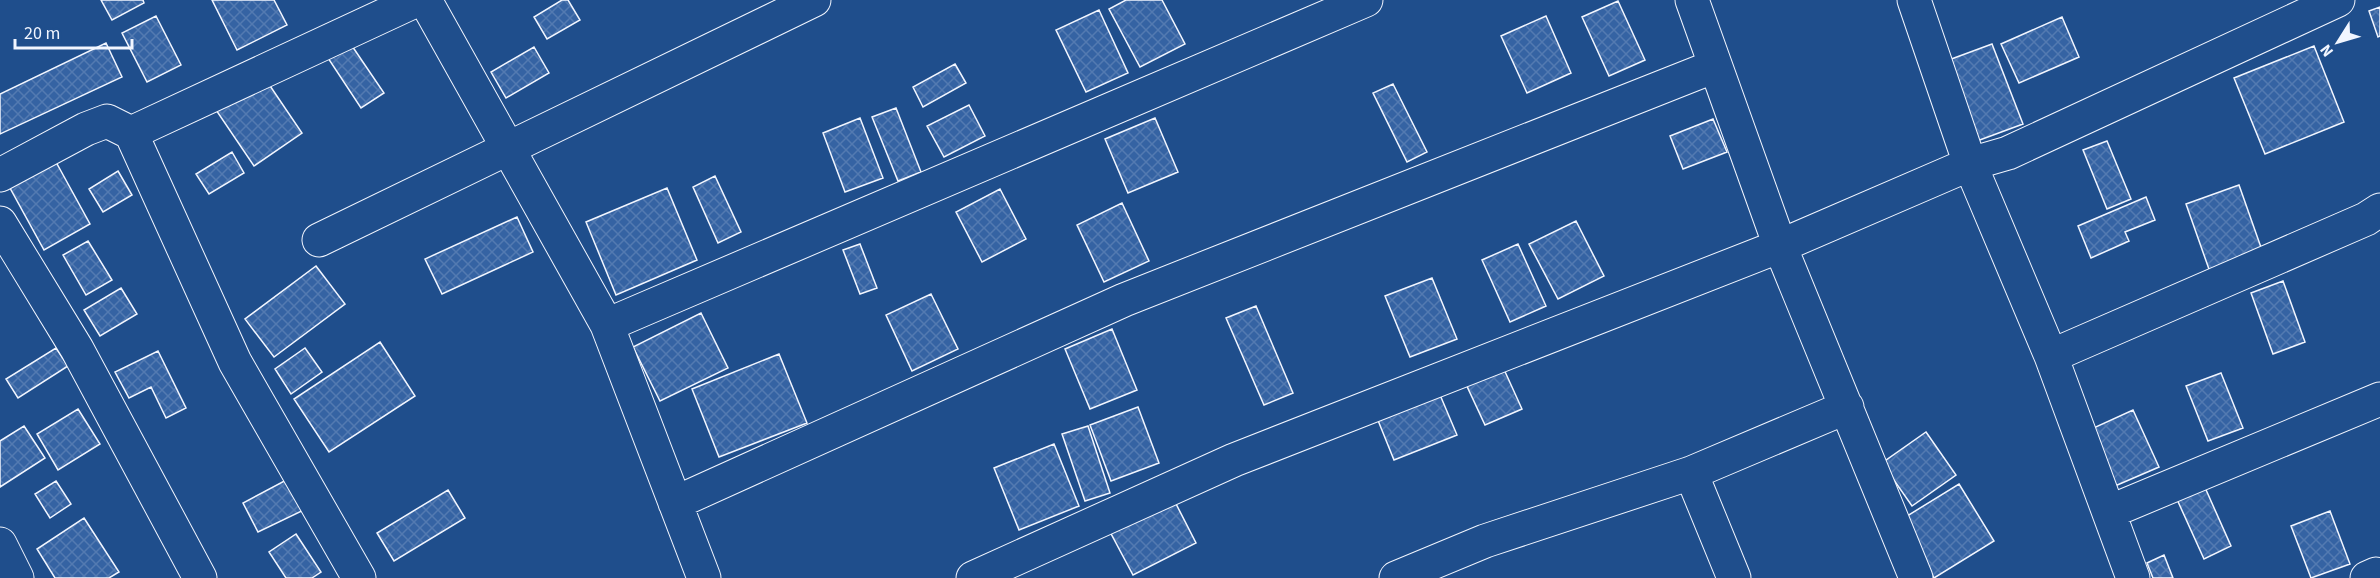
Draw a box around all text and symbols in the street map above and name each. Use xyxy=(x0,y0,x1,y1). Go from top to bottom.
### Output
scale bar xyxy=(15,12,132,50)
north arrow xyxy=(2308,12,2368,72)
text: 20 m xyxy=(24,21,60,46)
text: N xyxy=(2315,40,2339,61)

